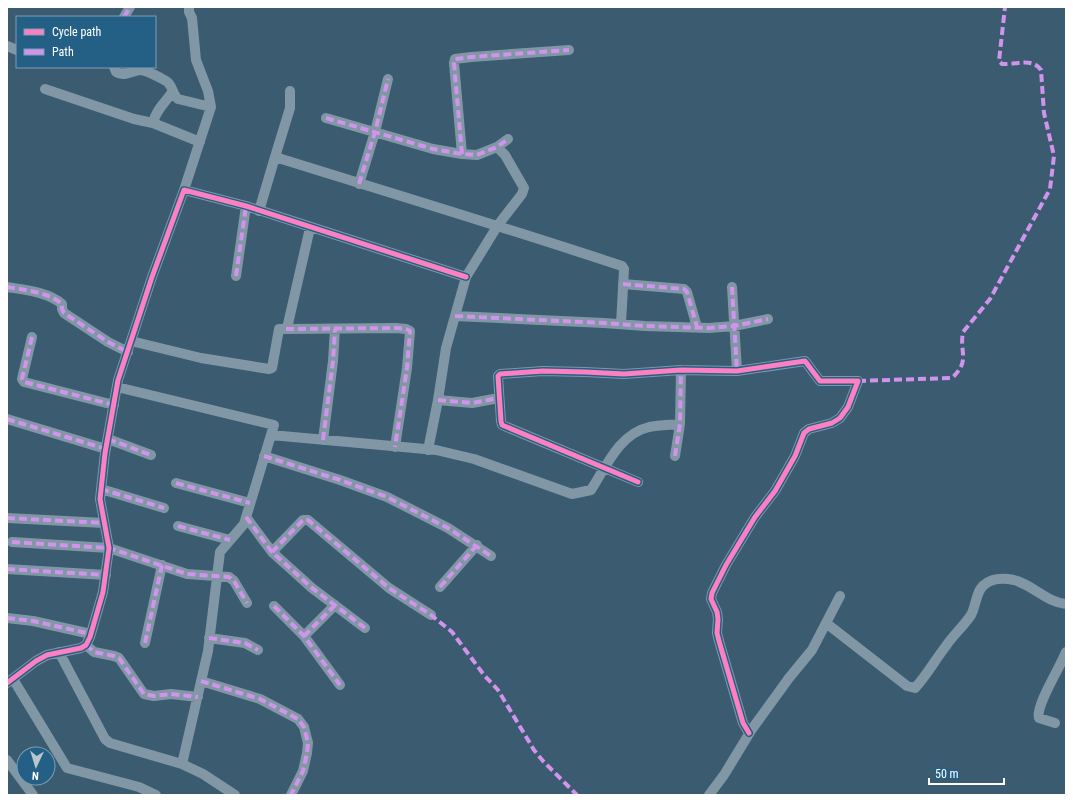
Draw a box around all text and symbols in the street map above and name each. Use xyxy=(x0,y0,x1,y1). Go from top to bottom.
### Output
legend xyxy=(16,16,156,68)
text: Cycle path xyxy=(52,25,102,39)
text: Path xyxy=(52,45,74,59)
north arrow xyxy=(16,746,56,786)
scale bar xyxy=(929,760,1004,786)
text: 50 m xyxy=(935,767,959,781)
text: N xyxy=(31,769,39,782)

